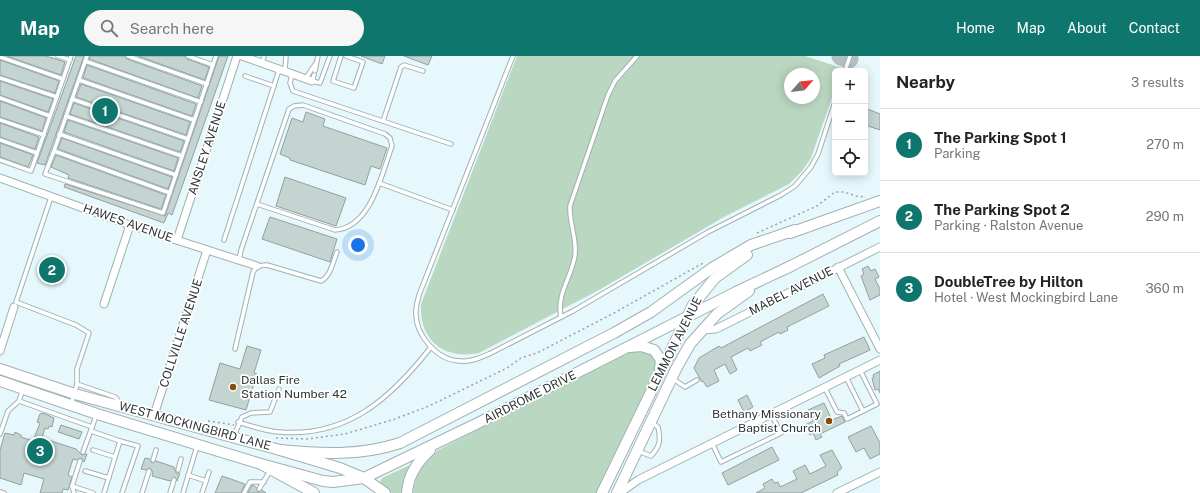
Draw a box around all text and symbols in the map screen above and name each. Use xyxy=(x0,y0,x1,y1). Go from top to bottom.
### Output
search box xyxy=(84,10,364,46)
text: Map xyxy=(20,17,60,39)
icon: search xyxy=(98,17,120,39)
text: Search here xyxy=(130,20,214,37)
text: Home xyxy=(956,20,995,36)
text: Map xyxy=(1017,20,1045,36)
text: About xyxy=(1067,20,1107,36)
text: Contact xyxy=(1129,20,1180,36)
north arrow xyxy=(784,68,820,104)
map controls xyxy=(832,68,868,176)
button: + xyxy=(832,68,868,104)
text: Nearby xyxy=(896,72,955,92)
text: 3 results xyxy=(1131,75,1184,90)
pin: 1 xyxy=(92,96,118,126)
street label: ANSLEY AVENUE xyxy=(185,99,229,197)
button: − xyxy=(832,104,868,140)
text: The Parking Spot 1 xyxy=(934,129,1067,146)
text: 1 xyxy=(906,137,912,152)
text: 270 m xyxy=(1146,137,1184,152)
button: locate xyxy=(832,140,868,176)
text: Parking xyxy=(934,146,981,161)
street label: HAWES AVENUE xyxy=(81,201,175,245)
text: The Parking Spot 2 xyxy=(934,201,1070,218)
text: 2 xyxy=(905,209,913,224)
text: 290 m xyxy=(1146,209,1184,224)
text: Parking · Ralston Avenue xyxy=(934,218,1083,233)
your location xyxy=(348,235,368,255)
pin: 2 xyxy=(39,255,65,285)
street label: MABEL AVENUE xyxy=(747,264,835,318)
text: DoubleTree by Hilton xyxy=(934,273,1083,290)
street label: COLLVILLE AVENUE xyxy=(157,277,205,389)
text: 3 xyxy=(905,281,913,296)
text: 360 m xyxy=(1146,281,1184,296)
text: Hotel · West Mockingbird Lane xyxy=(934,290,1118,305)
street label: LEMMON AVENUE xyxy=(645,294,705,394)
street label: AIRDROME DRIVE xyxy=(482,368,578,426)
place label: Dallas Fire Station Number 42 xyxy=(241,373,347,401)
marker: Dallas Fire Station Number 42 xyxy=(228,382,238,392)
street label: WEST MOCKINGBIRD LANE xyxy=(117,399,273,453)
place label: Bethany Missionary Baptist Church xyxy=(712,407,822,435)
marker: Bethany Missionary Baptist Church xyxy=(824,416,834,426)
pin: 3 xyxy=(27,436,53,466)

